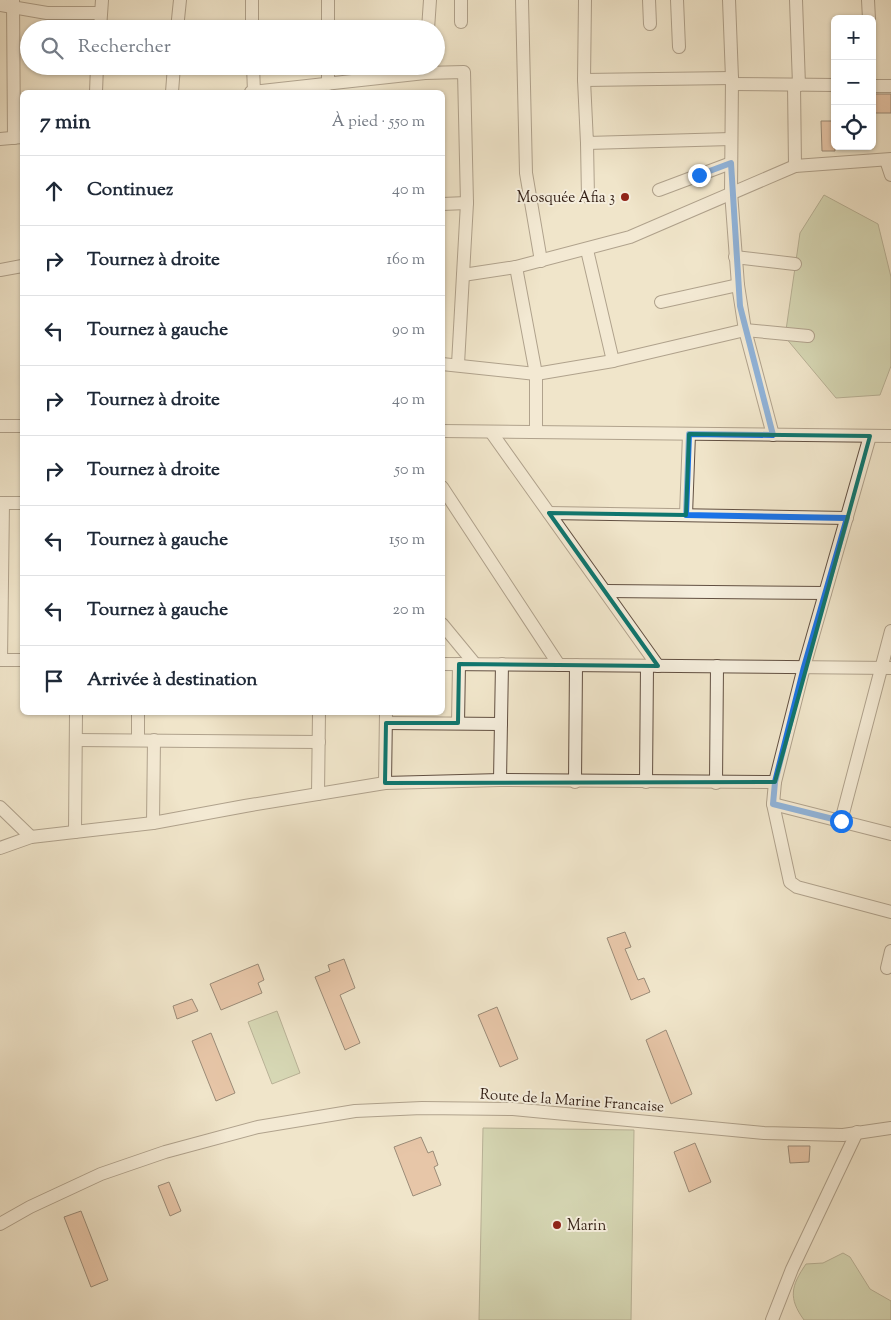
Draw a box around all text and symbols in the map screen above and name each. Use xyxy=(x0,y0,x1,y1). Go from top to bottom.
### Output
map controls xyxy=(831,15,876,150)
button: + xyxy=(831,15,876,60)
search box xyxy=(20,20,445,75)
icon: search xyxy=(38,34,66,62)
text: Rechercher xyxy=(78,34,171,61)
button: − xyxy=(831,60,876,105)
button: locate xyxy=(831,105,876,150)
text: 7 min xyxy=(40,108,91,138)
text: À pied · 550 m xyxy=(332,111,425,134)
route end xyxy=(688,164,711,187)
icon: ahead xyxy=(40,177,68,205)
text: Continuez xyxy=(87,177,173,204)
text: 40 m xyxy=(392,179,425,202)
place label: Mosquée Afia 3 xyxy=(517,188,615,209)
marker: Mosquée Afia 3 xyxy=(619,191,631,203)
icon: right xyxy=(40,247,68,275)
text: Tournez à droite xyxy=(87,247,220,274)
text: 160 m xyxy=(387,249,425,272)
icon: left xyxy=(40,317,68,345)
text: Tournez à gauche xyxy=(87,317,228,344)
text: 90 m xyxy=(392,319,425,342)
icon: right xyxy=(40,387,68,415)
text: Tournez à droite xyxy=(87,387,220,414)
text: 40 m xyxy=(392,389,425,412)
icon: right xyxy=(40,457,68,485)
text: Tournez à droite xyxy=(87,457,220,484)
text: 50 m xyxy=(394,459,425,482)
icon: left xyxy=(40,527,68,555)
text: Tournez à gauche xyxy=(87,527,228,554)
text: 150 m xyxy=(389,529,425,552)
icon: left xyxy=(40,597,68,625)
text: Tournez à gauche xyxy=(87,597,228,624)
text: 20 m xyxy=(392,599,425,622)
icon: arrive xyxy=(40,667,68,695)
text: Arrivée à destination xyxy=(87,667,258,694)
route start xyxy=(830,810,853,833)
street label: Route de la Marine Francaise xyxy=(479,1085,665,1118)
place label: Marin xyxy=(567,1216,606,1237)
marker: Marin xyxy=(551,1219,563,1231)

